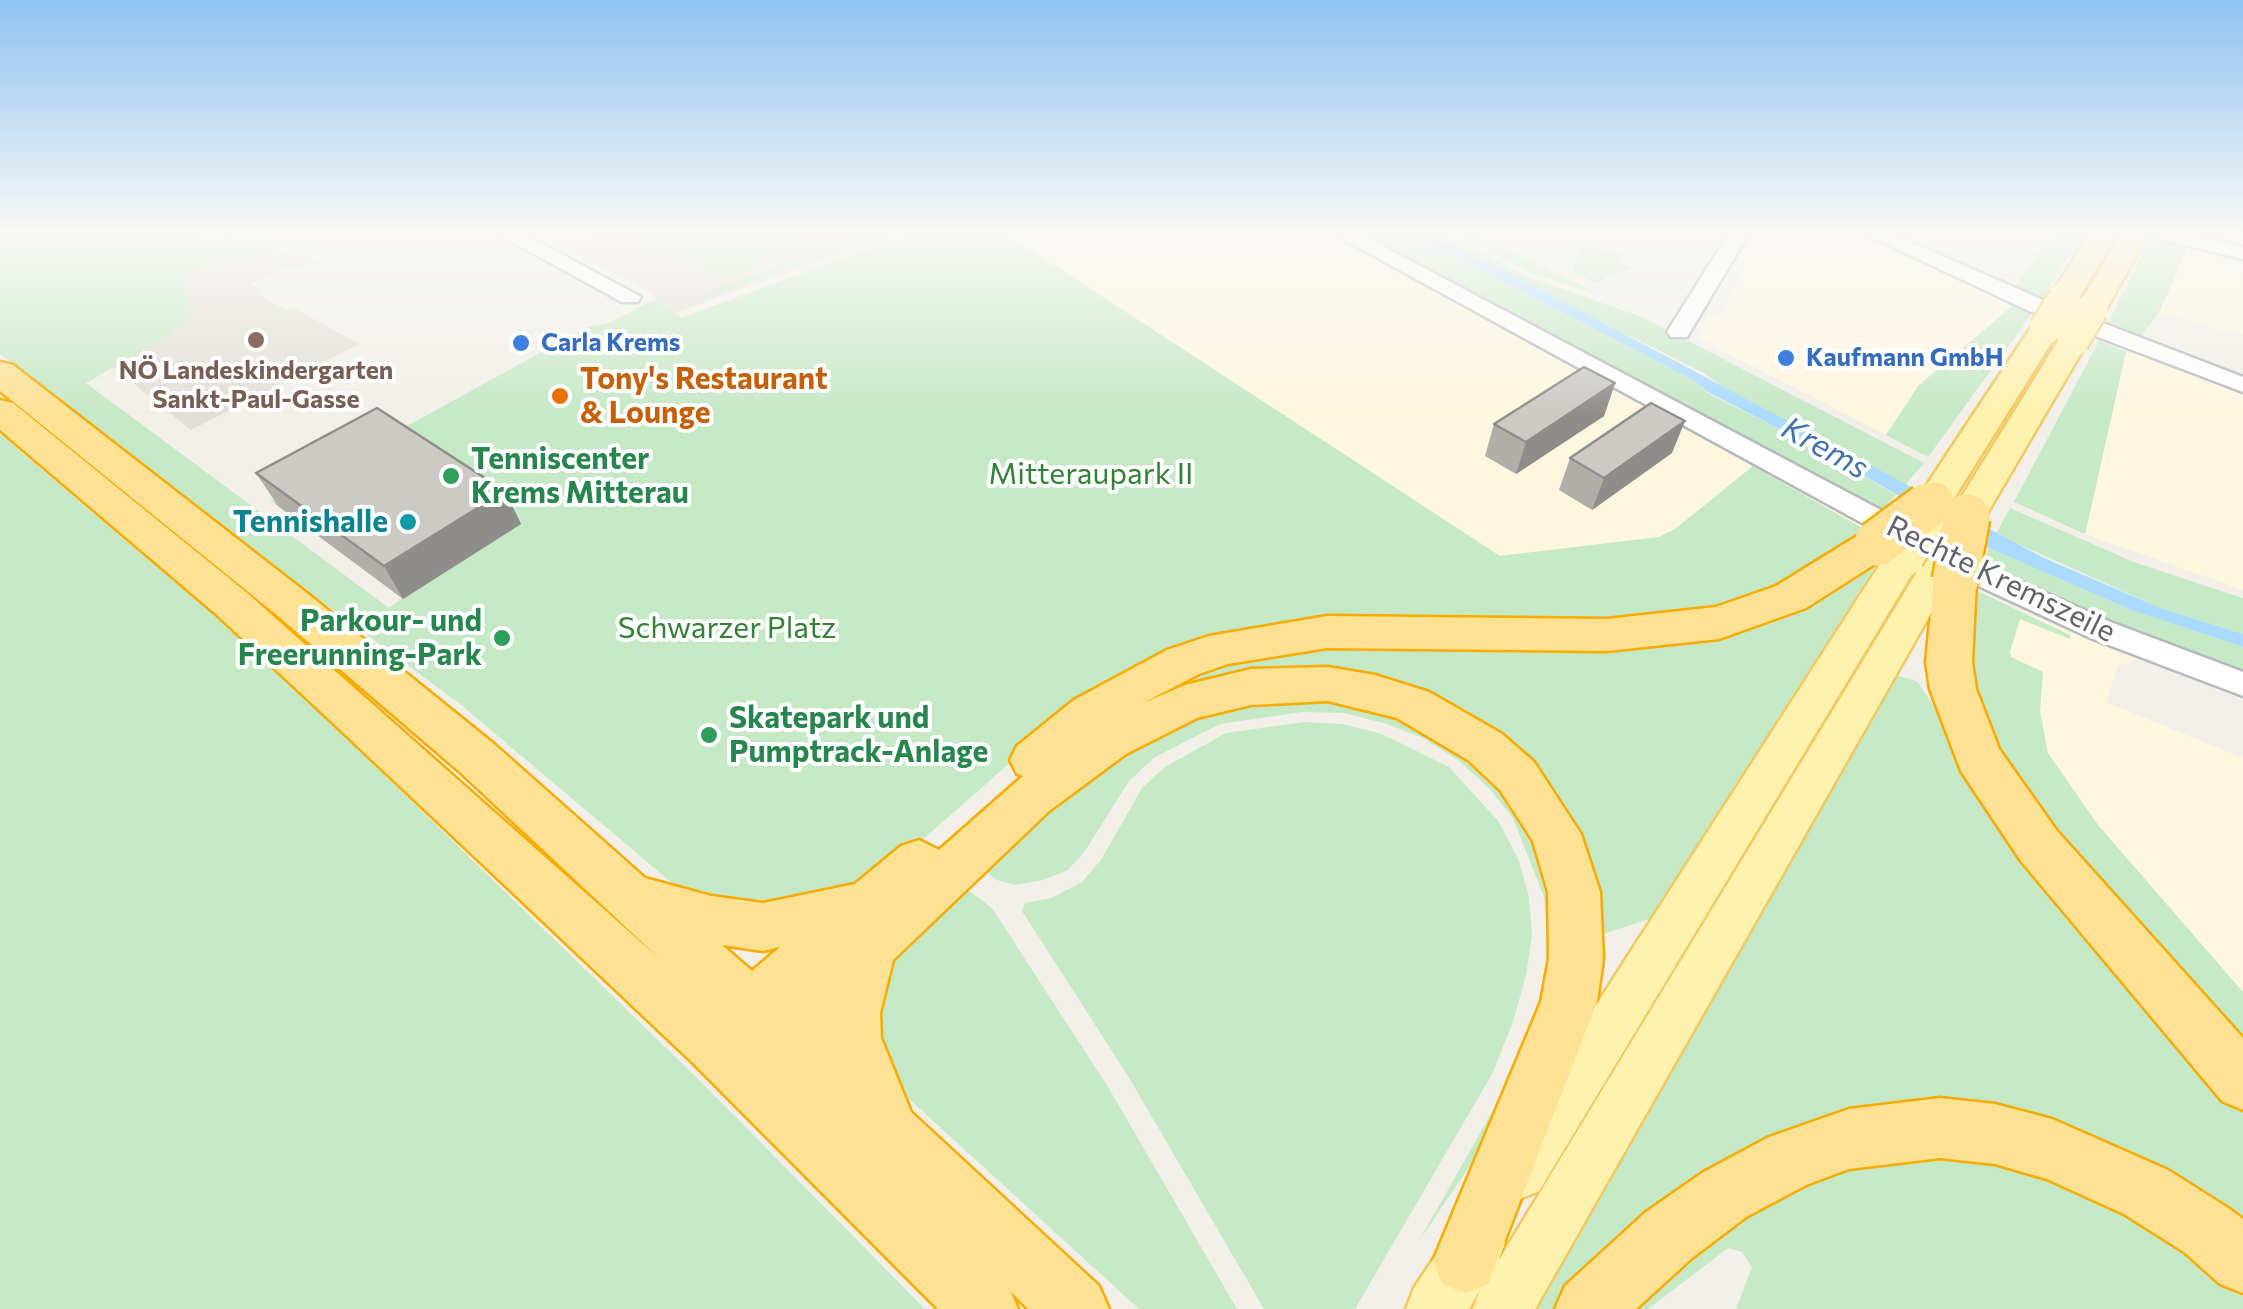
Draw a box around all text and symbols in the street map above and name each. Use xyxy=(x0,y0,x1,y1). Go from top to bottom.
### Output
place label: Carla Krems xyxy=(541,328,680,358)
marker: NÖ Landeskindergarten Sankt-Paul-Gasse xyxy=(245,329,267,351)
marker: Carla Krems xyxy=(510,332,532,354)
place label: Kaufmann GmbH xyxy=(1806,343,2003,373)
marker: Kaufmann GmbH xyxy=(1775,347,1797,369)
place label: NÖ Landeskindergarten Sankt-Paul-Gasse xyxy=(119,356,393,415)
place label: Tony's Restaurant & Lounge xyxy=(580,361,828,432)
marker: Tony's Restaurant & Lounge xyxy=(549,385,571,407)
water label: Krems xyxy=(1775,409,1875,487)
place label: Tenniscenter Krems Mitterau xyxy=(471,441,689,512)
park label: Mitteraupark II xyxy=(989,456,1193,492)
marker: Tenniscenter Krems Mitterau xyxy=(440,465,462,487)
place label: Tennishalle xyxy=(233,504,388,540)
street label: Rechte Kremszeile xyxy=(1881,508,2121,650)
marker: Tennishalle xyxy=(397,511,419,533)
place label: Parkour- und Freerunning-Park xyxy=(238,603,482,674)
park label: Schwarzer Platz xyxy=(618,610,836,646)
marker: Parkour- und Freerunning-Park xyxy=(491,627,513,649)
place label: Skatepark und Pumptrack-Anlage xyxy=(729,700,988,770)
marker: Skatepark und Pumptrack-Anlage xyxy=(698,724,720,746)

